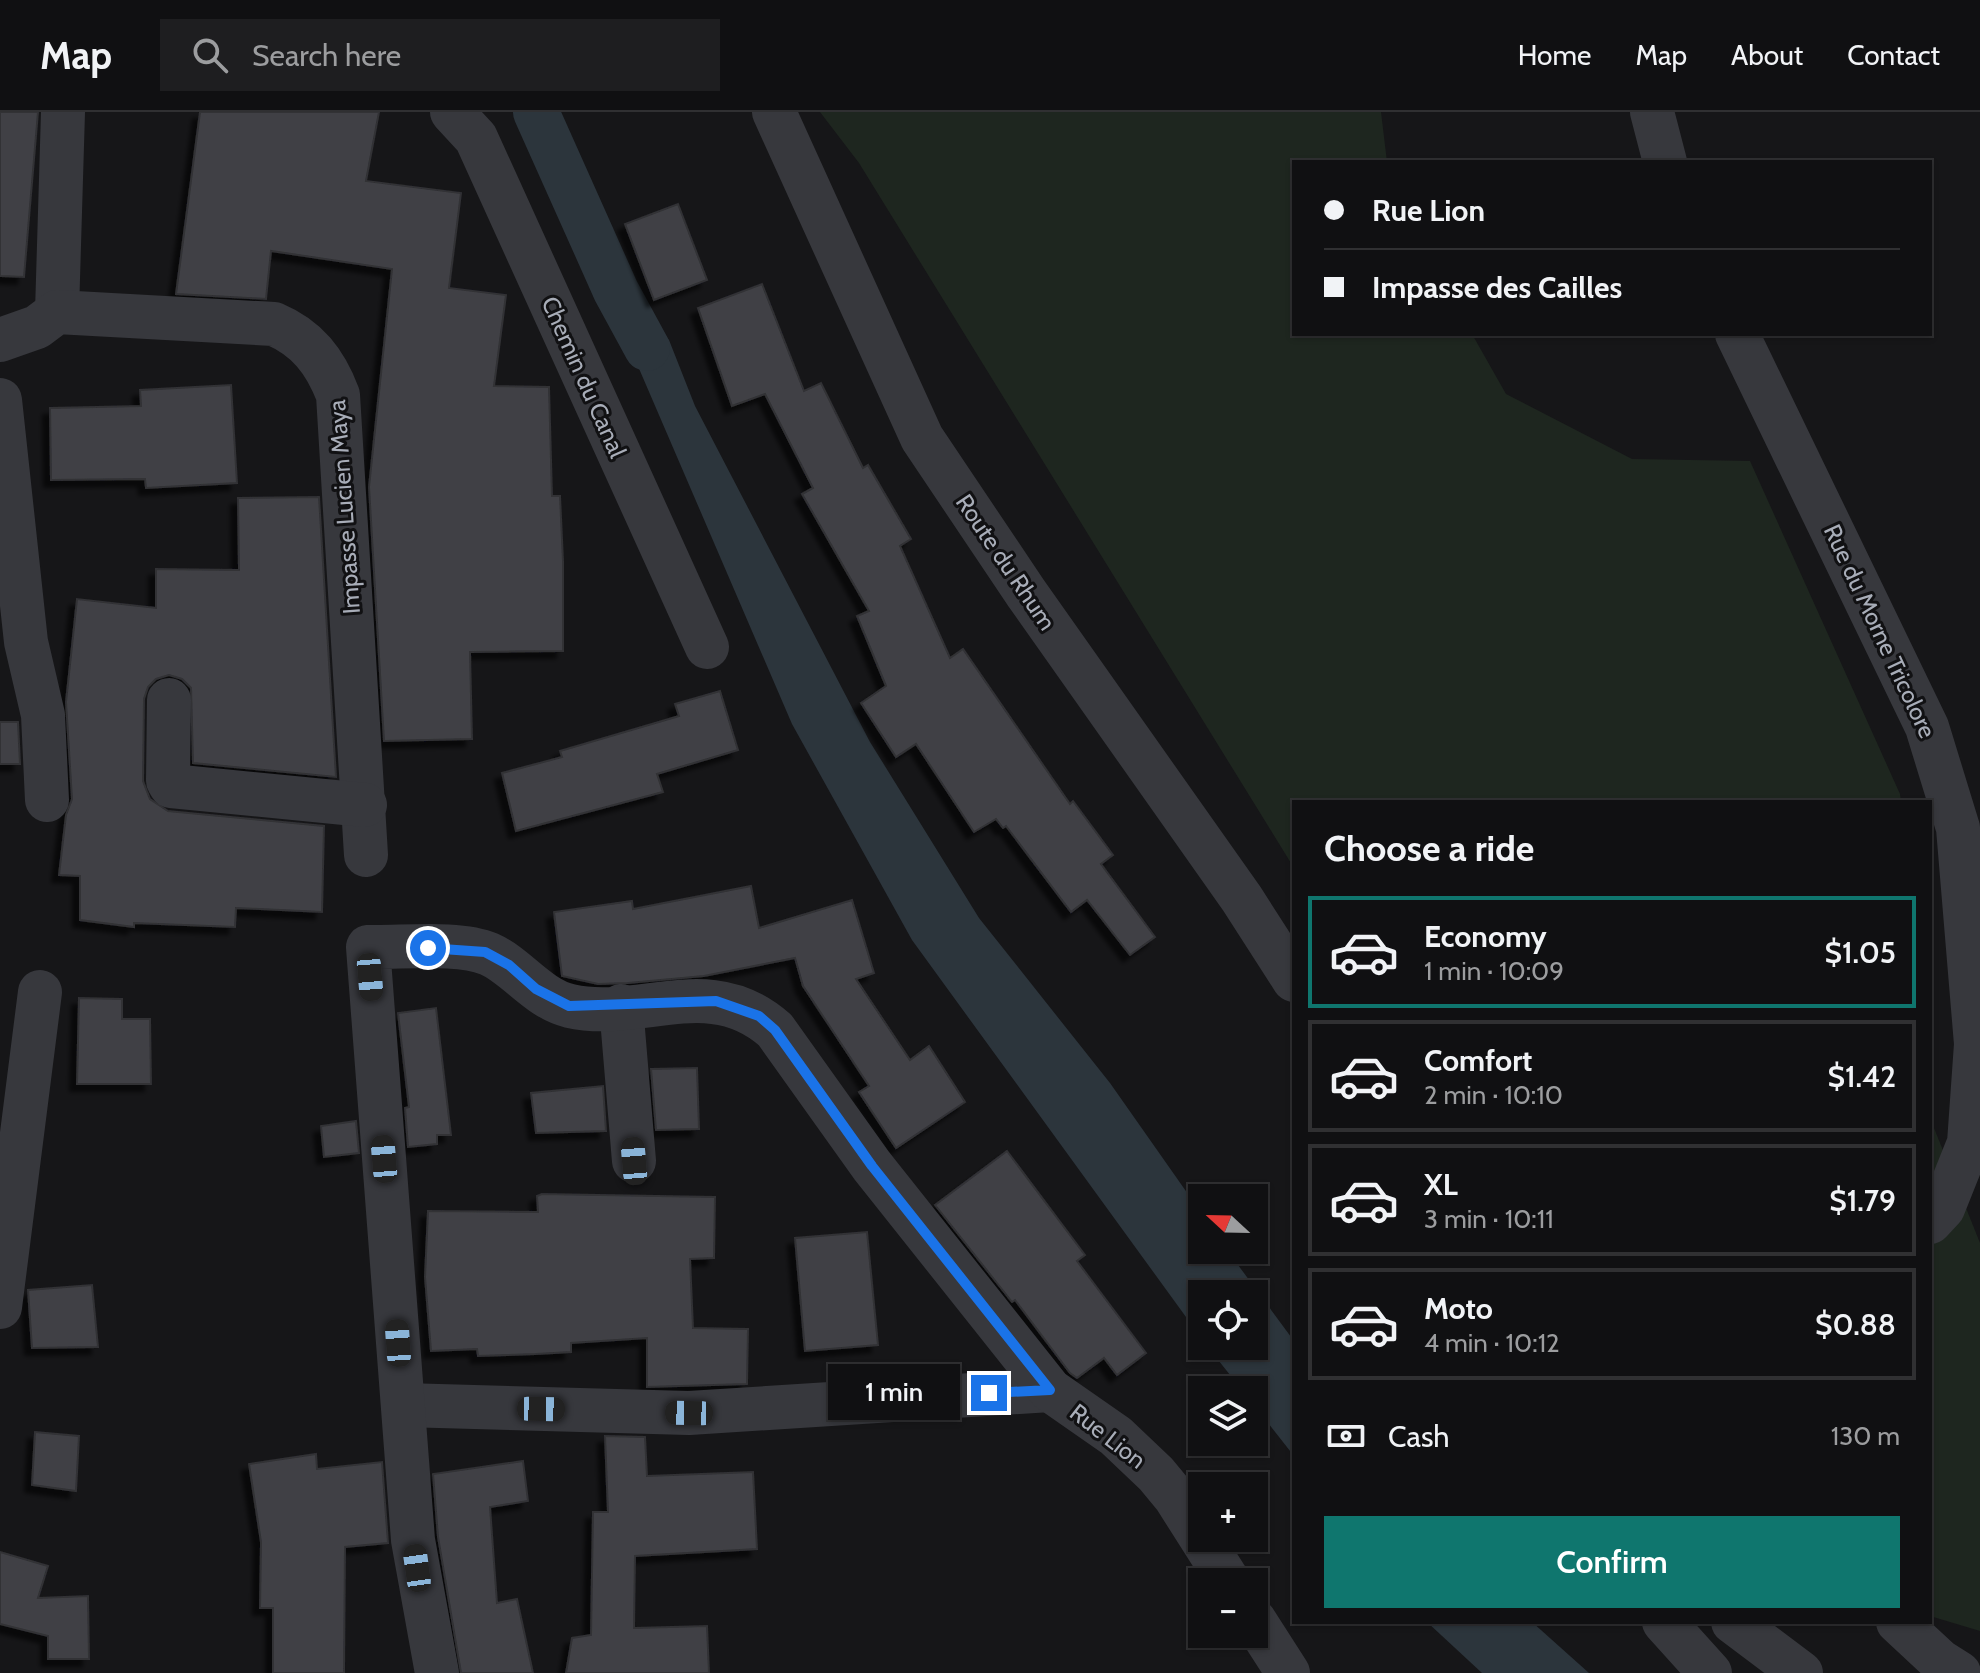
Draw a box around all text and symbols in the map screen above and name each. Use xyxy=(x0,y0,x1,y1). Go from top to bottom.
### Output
search box xyxy=(160,19,720,91)
text: Map xyxy=(40,32,112,79)
icon: search xyxy=(188,33,232,77)
text: Search here xyxy=(252,37,401,74)
text: Home xyxy=(1518,38,1591,72)
text: Map xyxy=(1635,38,1687,72)
text: About xyxy=(1731,38,1803,72)
text: Contact xyxy=(1847,38,1940,72)
text: Rue Lion xyxy=(1372,192,1485,229)
text: Impasse des Cailles xyxy=(1372,269,1622,306)
street label: Chemin du Canal xyxy=(536,292,633,462)
street label: Impasse Lucien Maya xyxy=(322,398,366,615)
street label: Route du Rhum xyxy=(950,489,1062,635)
street label: Rue du Morne Tricolore xyxy=(1818,520,1942,742)
text: Choose a ride xyxy=(1324,826,1534,870)
icon: car xyxy=(1328,916,1400,988)
text: Economy xyxy=(1424,918,1547,955)
route start xyxy=(410,930,446,966)
text: $1.05 xyxy=(1825,934,1896,971)
car xyxy=(356,952,384,1002)
text: 1 min · 10:09 xyxy=(1424,955,1564,987)
icon: car xyxy=(1328,1040,1400,1112)
text: Comfort xyxy=(1424,1042,1532,1079)
text: $1.42 xyxy=(1827,1058,1896,1095)
text: 2 min · 10:10 xyxy=(1424,1079,1563,1111)
car xyxy=(370,1134,398,1184)
car xyxy=(620,1136,648,1186)
icon: car xyxy=(1328,1164,1400,1236)
text: XL xyxy=(1424,1166,1458,1203)
text: $1.79 xyxy=(1829,1182,1896,1219)
north arrow xyxy=(1188,1184,1268,1264)
map controls xyxy=(1188,1184,1268,1648)
text: 3 min · 10:11 xyxy=(1424,1203,1554,1235)
button: locate xyxy=(1188,1280,1268,1360)
icon: car xyxy=(1328,1288,1400,1360)
text: Moto xyxy=(1424,1290,1493,1327)
text: $0.88 xyxy=(1815,1306,1896,1343)
car xyxy=(384,1318,412,1368)
text: 4 min · 10:12 xyxy=(1424,1327,1560,1359)
callout: 1 min xyxy=(829,1365,961,1421)
route end xyxy=(971,1375,1007,1411)
text: 1 min xyxy=(865,1376,923,1408)
button: layers xyxy=(1188,1376,1268,1456)
car xyxy=(517,1397,565,1421)
street label: Rue Lion xyxy=(1064,1397,1152,1475)
car xyxy=(665,1401,713,1425)
icon: cash xyxy=(1324,1414,1368,1458)
text: Cash xyxy=(1388,1418,1450,1455)
text: 130 m xyxy=(1831,1420,1900,1452)
button: + xyxy=(1188,1472,1268,1552)
button: Confirm xyxy=(1324,1516,1900,1608)
car xyxy=(402,1543,432,1593)
button: − xyxy=(1188,1568,1268,1648)

